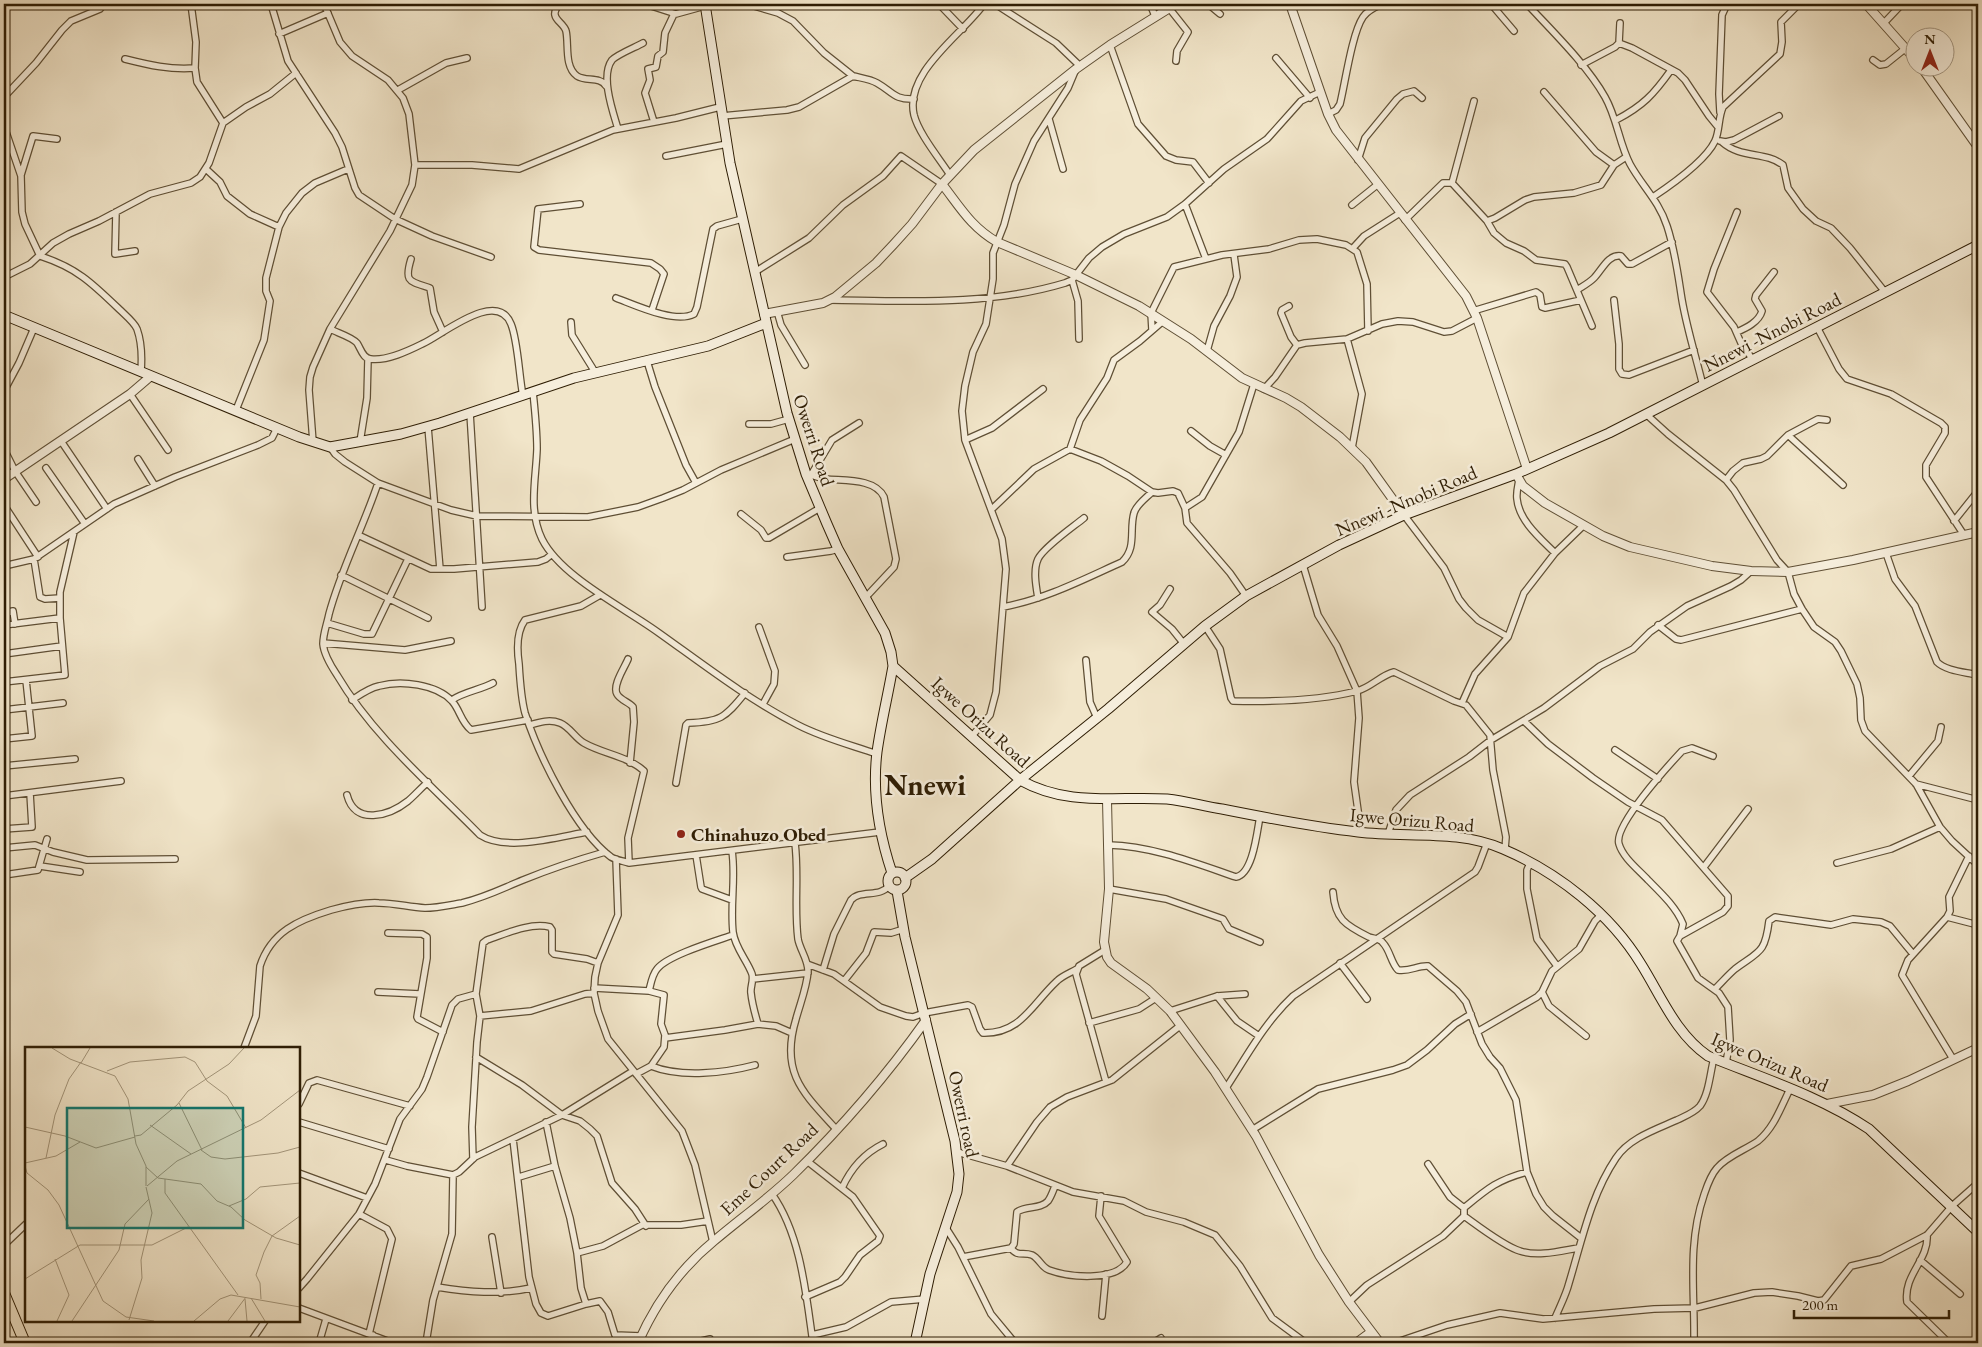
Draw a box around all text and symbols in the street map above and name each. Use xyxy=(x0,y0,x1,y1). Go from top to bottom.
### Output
north arrow xyxy=(1904,28,1954,78)
text: N xyxy=(1924,30,1936,48)
street label: Nnewi -Nnobi Road xyxy=(1699,286,1846,378)
street label: Owerri Road xyxy=(787,391,841,490)
street label: Nnewi -Nnobi Road xyxy=(1331,460,1481,542)
street label: Igwe Orizu Road xyxy=(926,671,1036,773)
district label: Nnewi xyxy=(884,766,966,804)
street label: Igwe Orizu Road xyxy=(1349,802,1476,838)
place label: Chinahuzo Obed xyxy=(691,822,827,847)
marker: Chinahuzo Obed xyxy=(675,828,687,840)
street label: Igwe Orizu Road xyxy=(1708,1026,1833,1098)
inset map xyxy=(25,1047,300,1322)
street label: Owerri road xyxy=(943,1068,985,1160)
street label: Eme Court Road xyxy=(715,1117,824,1221)
scale bar xyxy=(1794,1287,1950,1319)
text: 200 m xyxy=(1802,1295,1839,1314)

